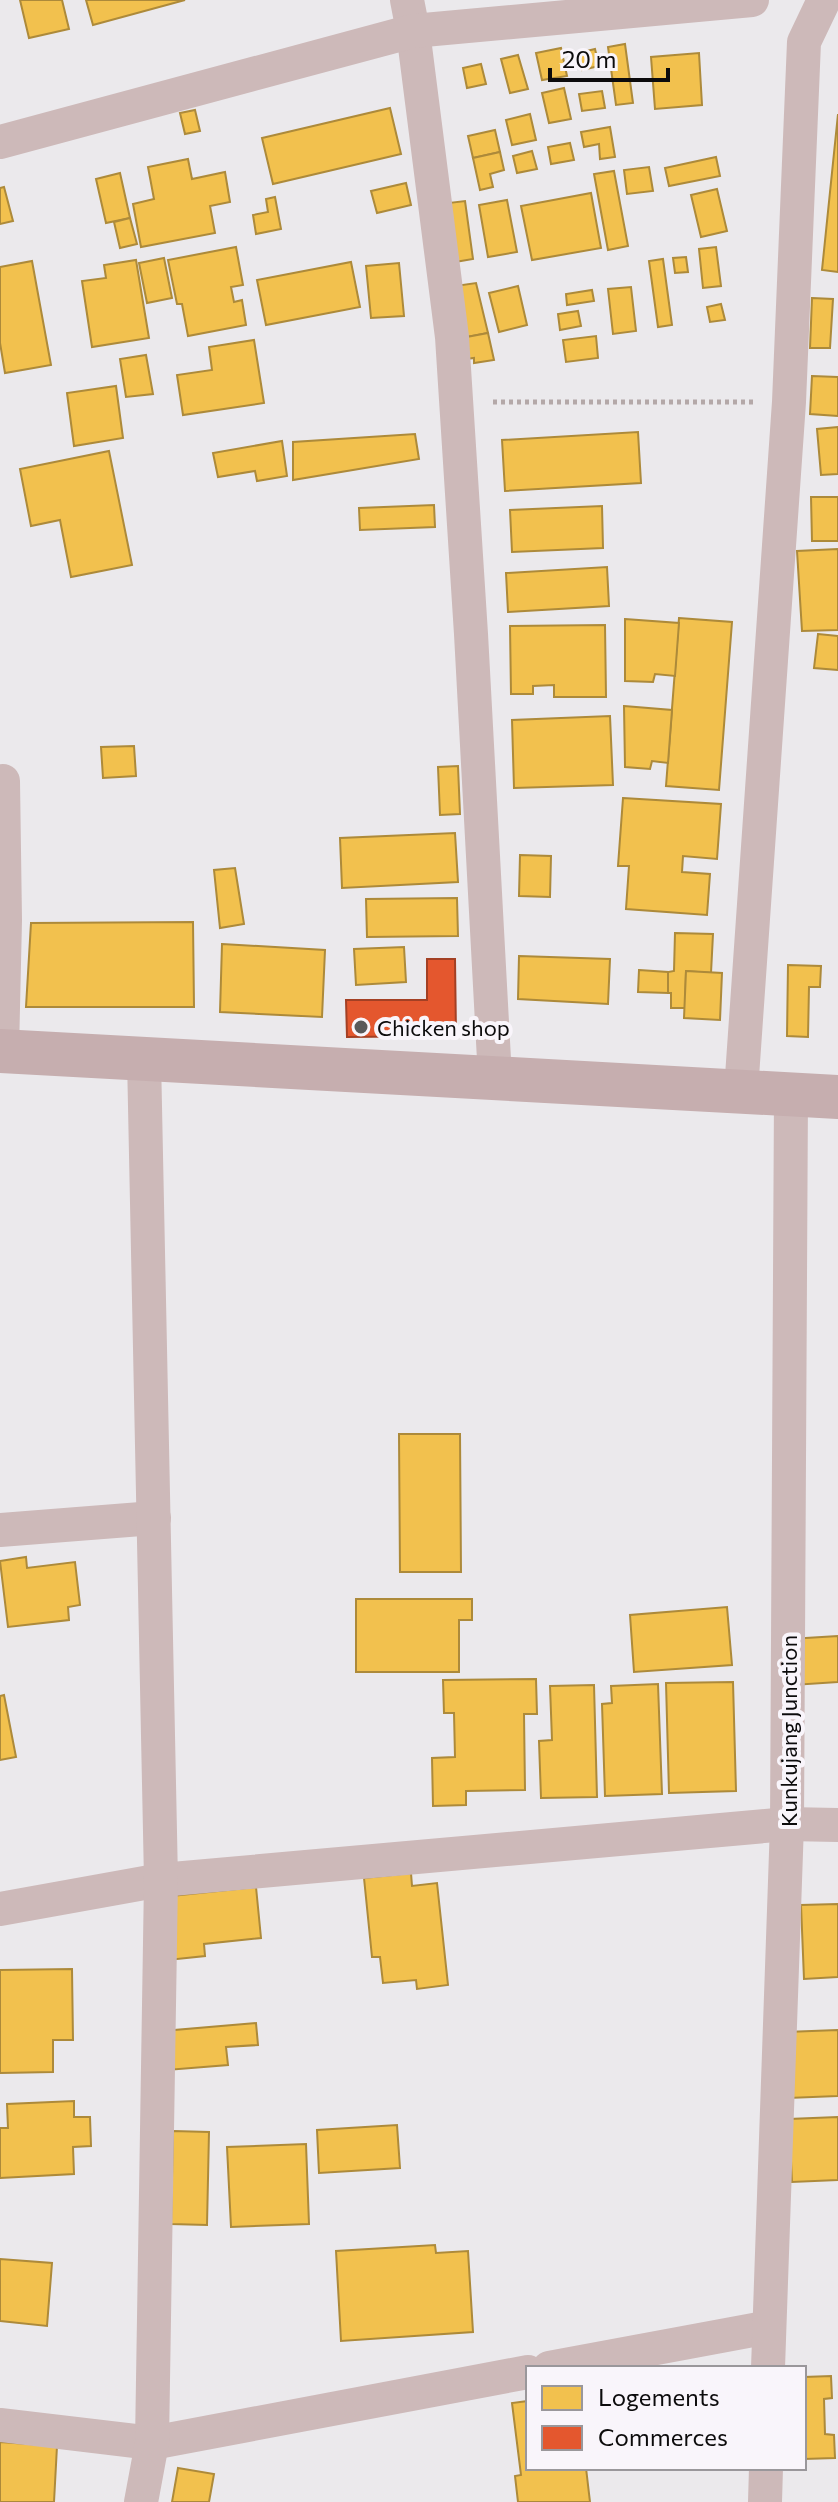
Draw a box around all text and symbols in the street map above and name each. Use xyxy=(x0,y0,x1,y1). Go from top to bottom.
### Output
scale bar xyxy=(550,32,668,82)
text: 20 m xyxy=(562,44,616,73)
place label: Chicken shop xyxy=(377,1014,510,1041)
marker: Chicken shop xyxy=(352,1018,370,1036)
street label: Kunkujang Junction xyxy=(775,1635,802,1827)
legend xyxy=(526,2366,806,2470)
text: Logements xyxy=(598,2382,720,2411)
text: Commerces xyxy=(598,2422,728,2451)

